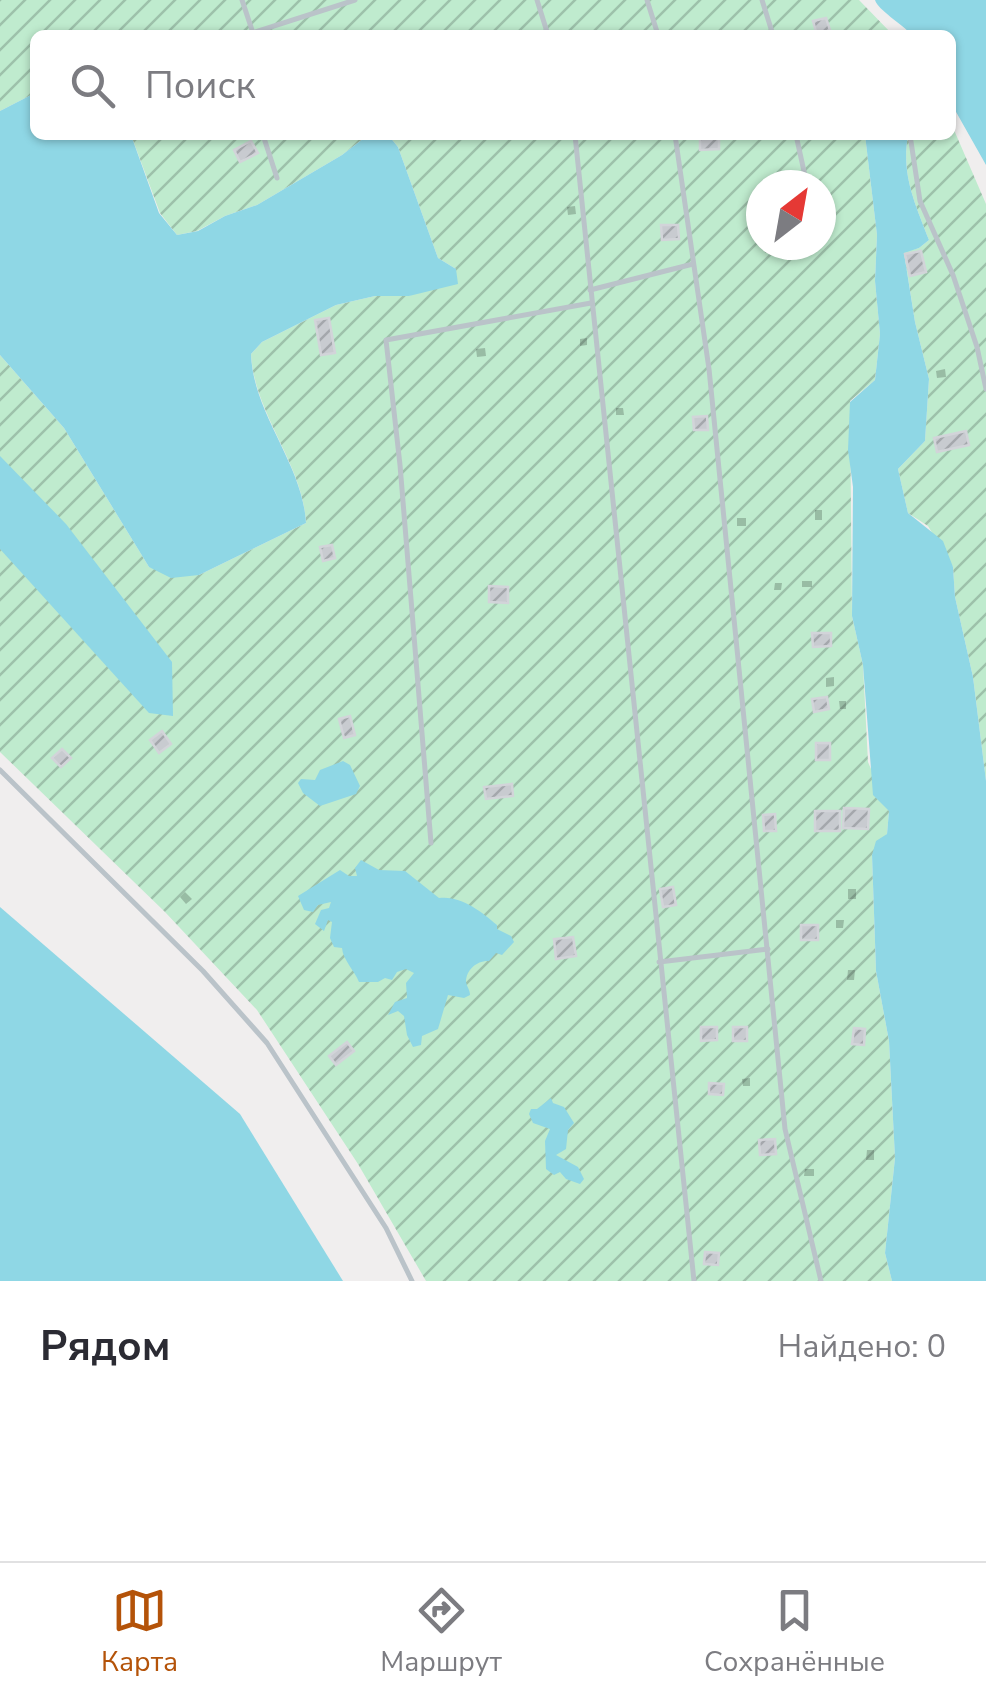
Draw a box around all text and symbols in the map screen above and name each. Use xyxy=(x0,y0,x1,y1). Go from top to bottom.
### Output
search box xyxy=(30,30,956,140)
icon: search xyxy=(65,58,120,113)
text: Поиск xyxy=(145,60,255,111)
north arrow xyxy=(746,170,836,260)
text: Рядом xyxy=(40,1318,170,1375)
text: Найдено: 0 xyxy=(778,1325,946,1368)
tab: Карта xyxy=(101,1583,178,1681)
tab: Маршрут xyxy=(380,1583,502,1681)
tab: Сохранённые xyxy=(704,1583,885,1681)

